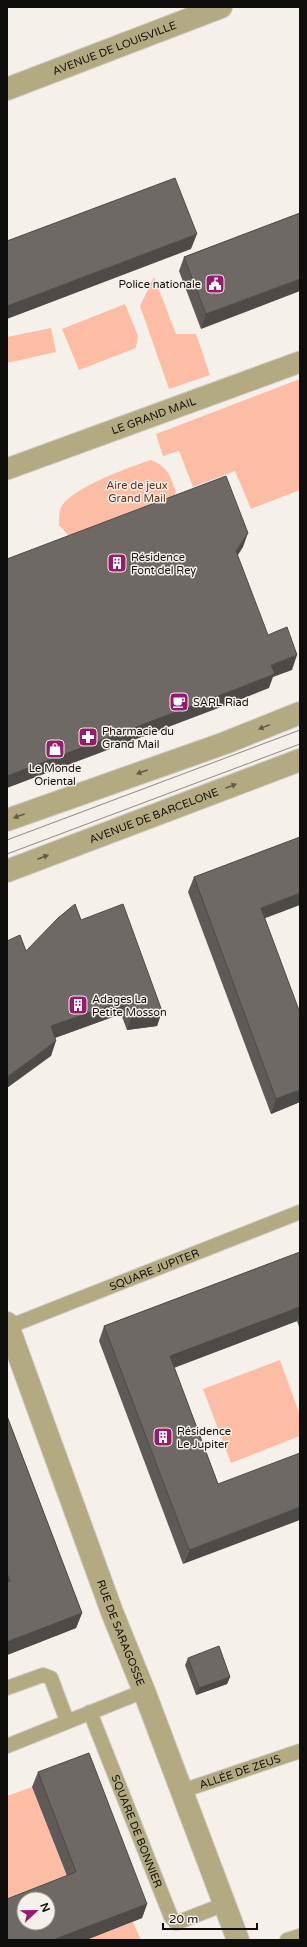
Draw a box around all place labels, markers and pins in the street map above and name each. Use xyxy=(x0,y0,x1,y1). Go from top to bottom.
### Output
public building icon: Police nationale xyxy=(204,273,226,295)
place label: Police nationale xyxy=(118,278,201,291)
place label: Résidence Font del Rey xyxy=(131,551,196,577)
building icon: Résidence Font del Rey xyxy=(106,552,128,574)
cafe icon: SARL Riad xyxy=(168,691,190,713)
place label: SARL Riad xyxy=(193,696,249,709)
place label: Pharmacie du Grand Mail xyxy=(102,725,174,751)
pharmacy icon: Pharmacie du Grand Mail xyxy=(77,726,99,748)
shop icon: Le Monde Oriental xyxy=(44,738,66,760)
place label: Le Monde Oriental xyxy=(29,762,81,788)
place label: Adages La Petite Mosson xyxy=(92,993,167,1019)
building icon: Adages La Petite Mosson xyxy=(67,994,89,1016)
place label: Résidence Le Jupiter xyxy=(177,1425,231,1451)
building icon: Résidence Le Jupiter xyxy=(152,1426,174,1448)

